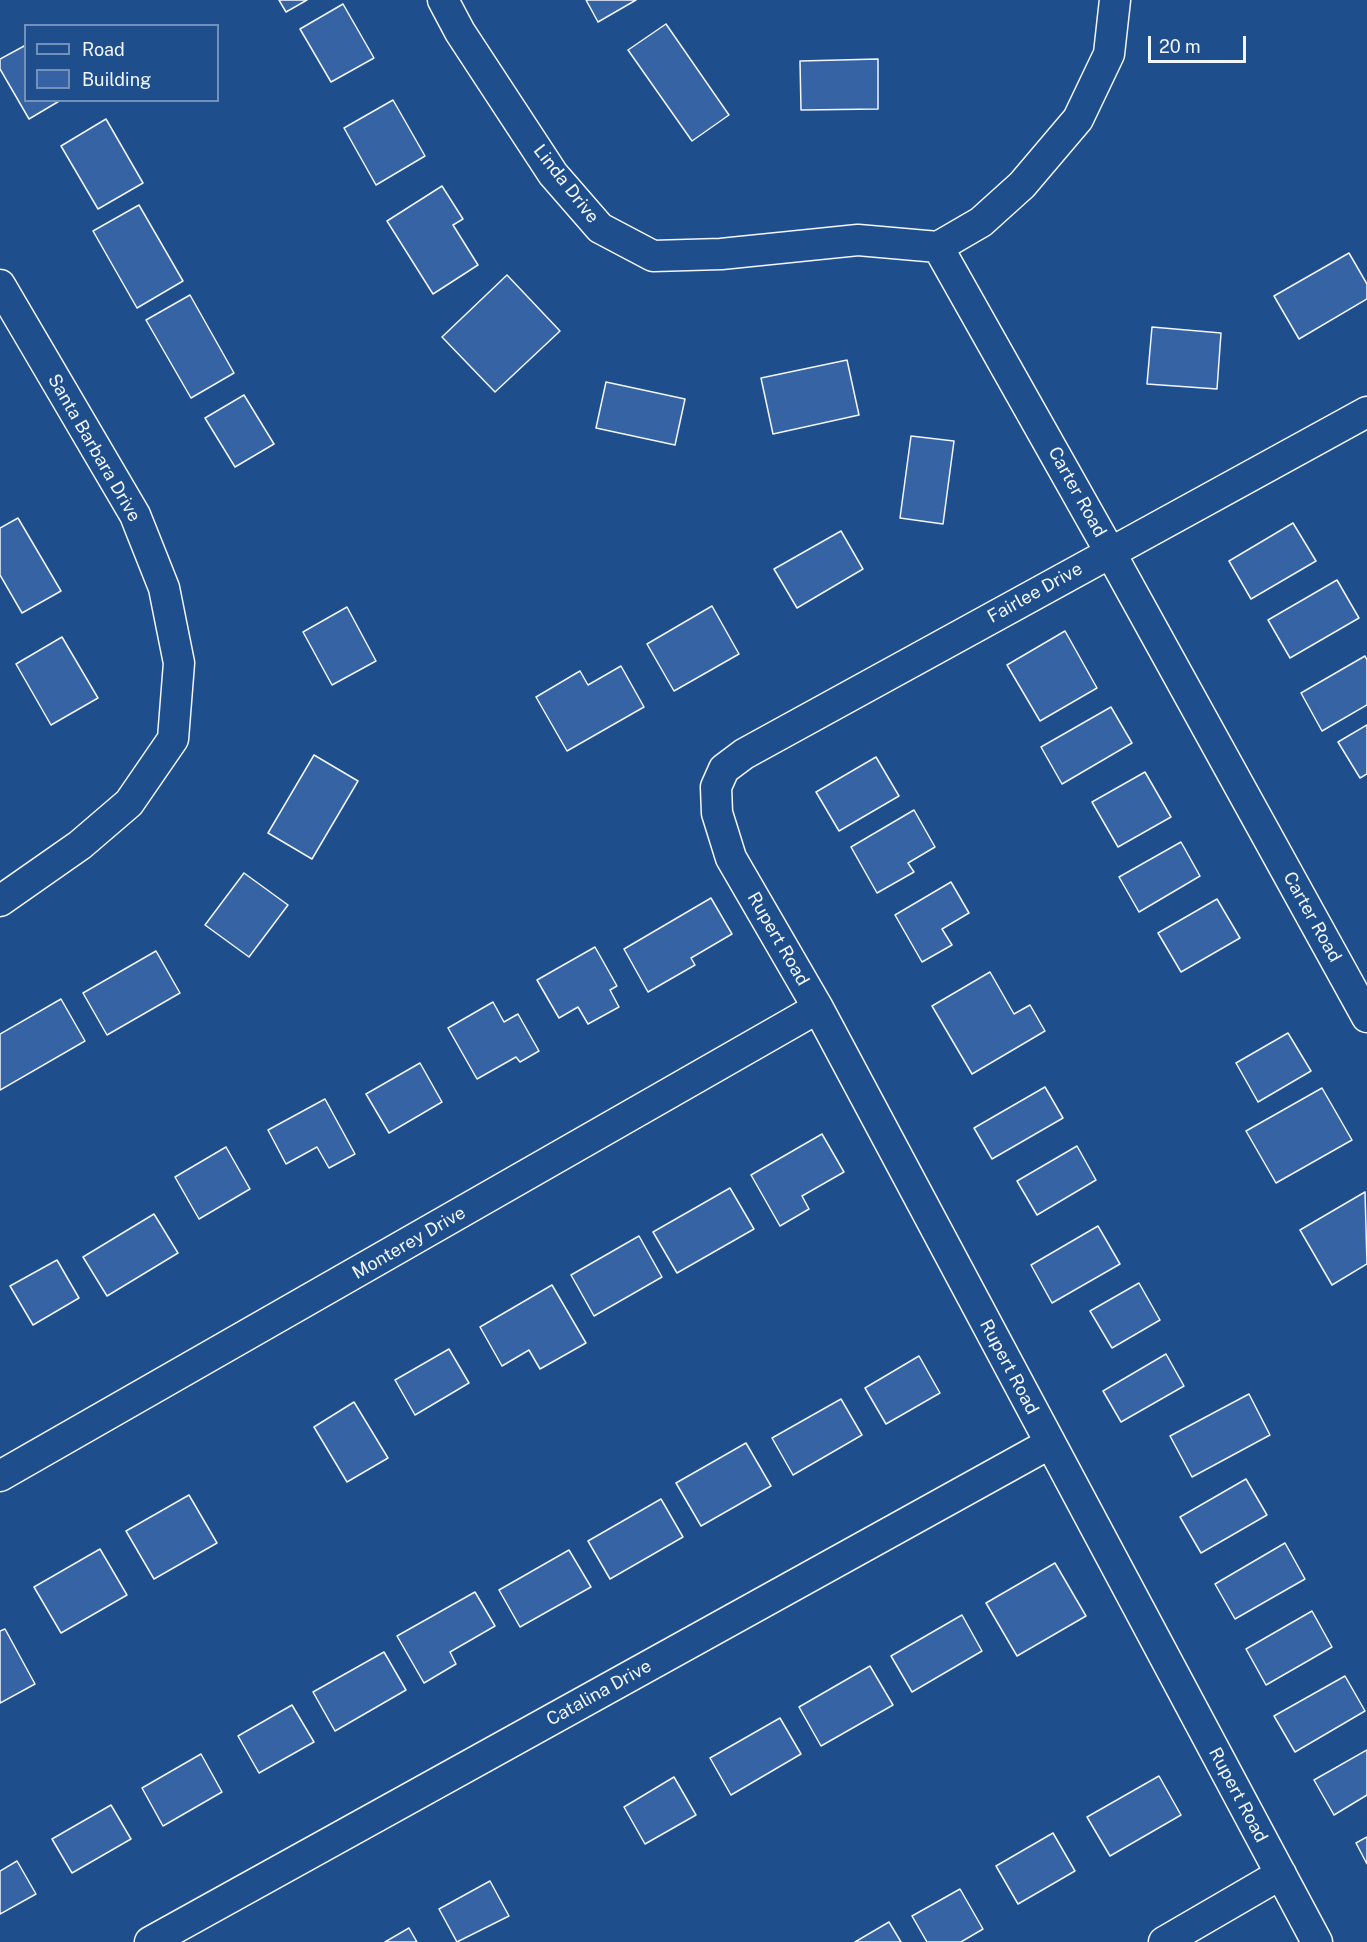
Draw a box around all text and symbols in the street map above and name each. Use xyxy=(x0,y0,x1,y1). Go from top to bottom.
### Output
legend xyxy=(24,24,219,102)
scale bar xyxy=(1151,24,1248,62)
text: 20 m xyxy=(1159,36,1201,57)
text: Road xyxy=(82,39,125,60)
text: Building xyxy=(82,69,151,90)
street label: Linda Drive xyxy=(529,141,603,227)
street label: Santa Barbara Drive xyxy=(43,370,145,526)
street label: Carter Road xyxy=(1043,443,1111,541)
street label: Fairlee Drive xyxy=(984,558,1086,628)
street label: Carter Road xyxy=(1278,868,1346,966)
street label: Rupert Road xyxy=(743,888,813,990)
street label: Monterey Drive xyxy=(349,1202,469,1284)
street label: Rupert Road xyxy=(975,1316,1043,1418)
street label: Catalina Drive xyxy=(543,1655,655,1731)
street label: Rupert Road xyxy=(1204,1744,1272,1846)

